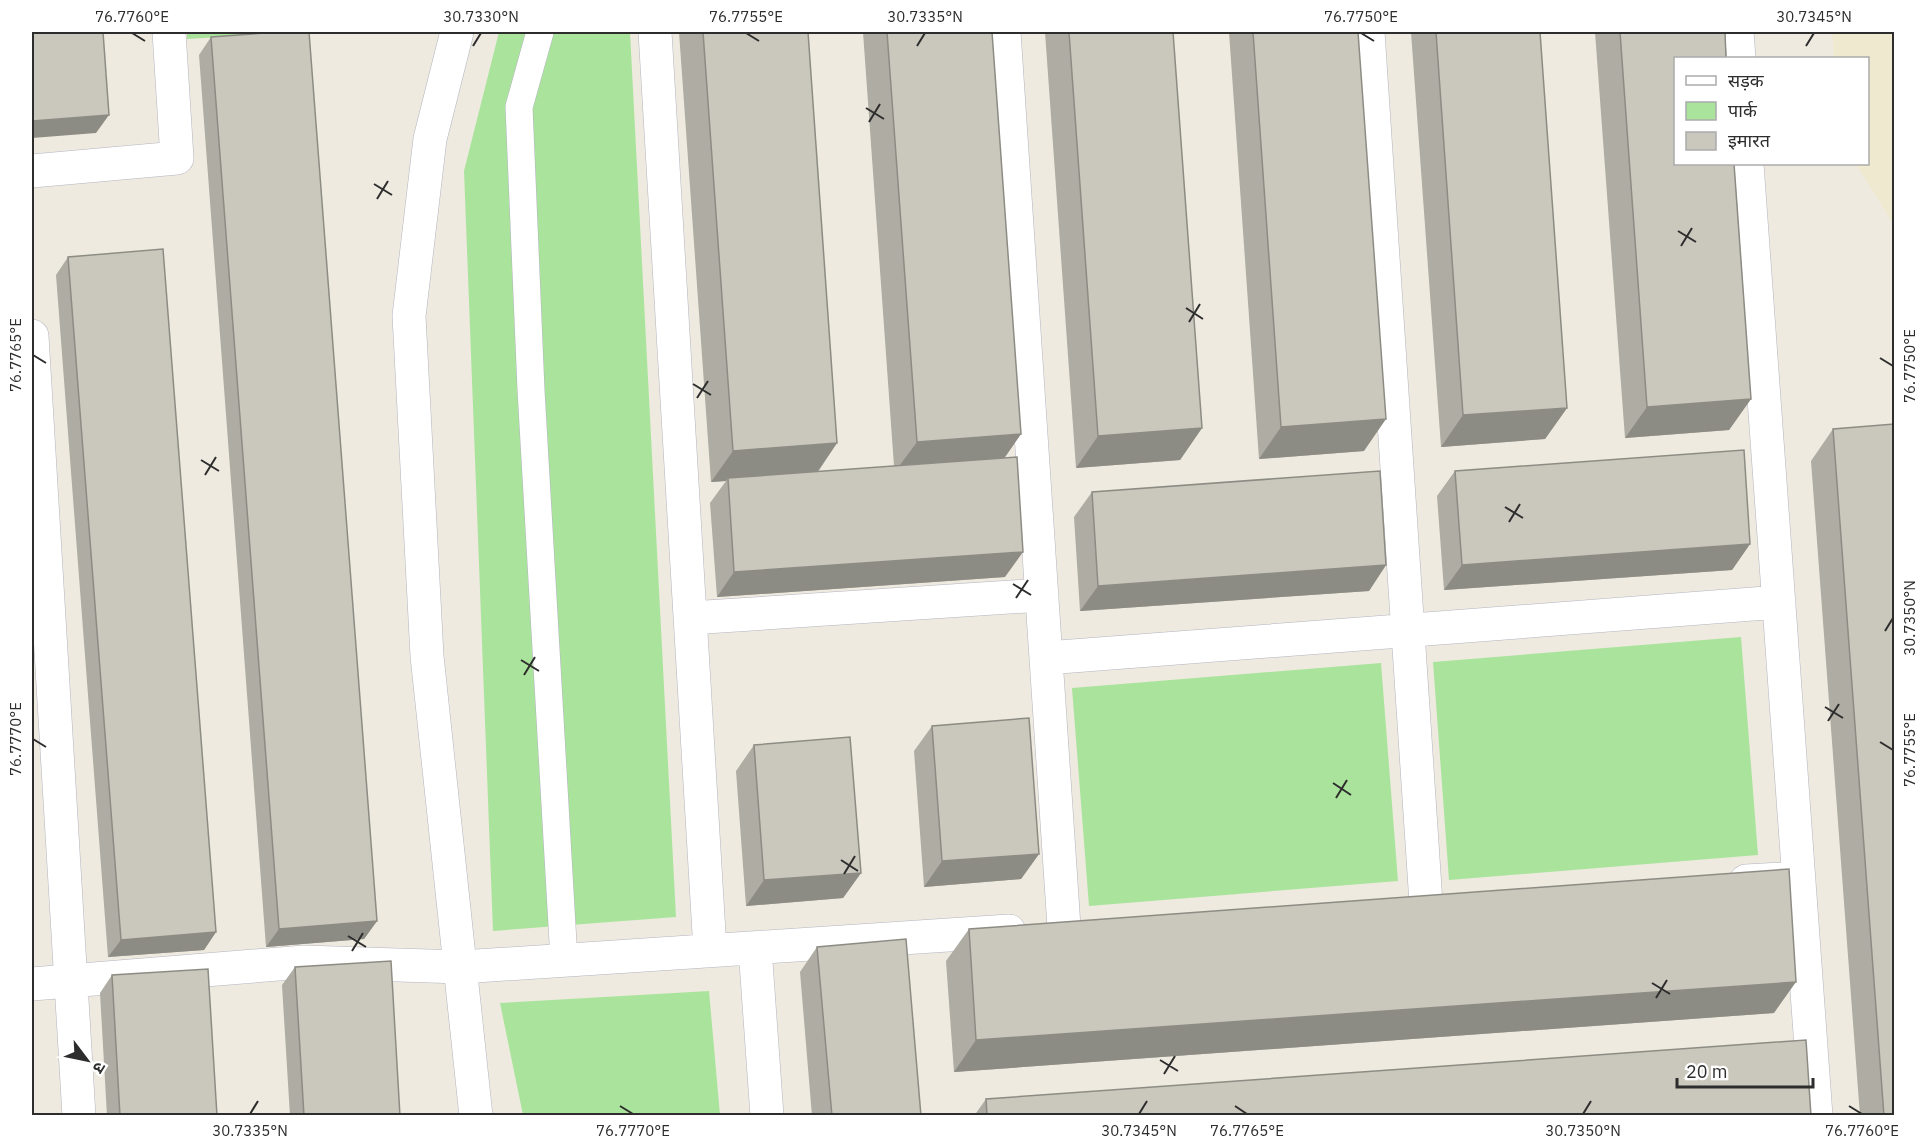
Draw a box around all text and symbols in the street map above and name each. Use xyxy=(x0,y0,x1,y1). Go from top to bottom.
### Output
text: 76.7760°E xyxy=(95,7,169,26)
text: 30.7330°N xyxy=(443,7,519,26)
text: 76.7755°E xyxy=(709,7,783,26)
text: 30.7335°N xyxy=(887,7,963,26)
text: 76.7750°E xyxy=(1324,7,1398,26)
text: 30.7345°N xyxy=(1776,7,1852,26)
legend xyxy=(1674,57,1869,165)
text: सड़क xyxy=(1728,69,1765,92)
text: पार्क xyxy=(1728,99,1758,122)
text: इमारत xyxy=(1728,129,1771,152)
text: 76.7765°E xyxy=(6,318,25,392)
text: 76.7750°E xyxy=(1900,329,1919,403)
text: 30.7350°N xyxy=(1900,580,1919,656)
text: 76.7770°E xyxy=(6,702,25,776)
text: 76.7755°E xyxy=(1900,713,1919,787)
north arrow xyxy=(57,1030,117,1090)
scale bar xyxy=(1677,1051,1814,1089)
text: उ xyxy=(88,1059,111,1078)
text: 20 m xyxy=(1686,1060,1728,1083)
text: 30.7335°N xyxy=(212,1121,288,1140)
text: 76.7770°E xyxy=(596,1121,670,1140)
text: 30.7345°N xyxy=(1101,1121,1177,1140)
text: 76.7765°E xyxy=(1210,1121,1284,1140)
text: 30.7350°N xyxy=(1545,1121,1621,1140)
text: 76.7760°E xyxy=(1825,1121,1899,1140)

